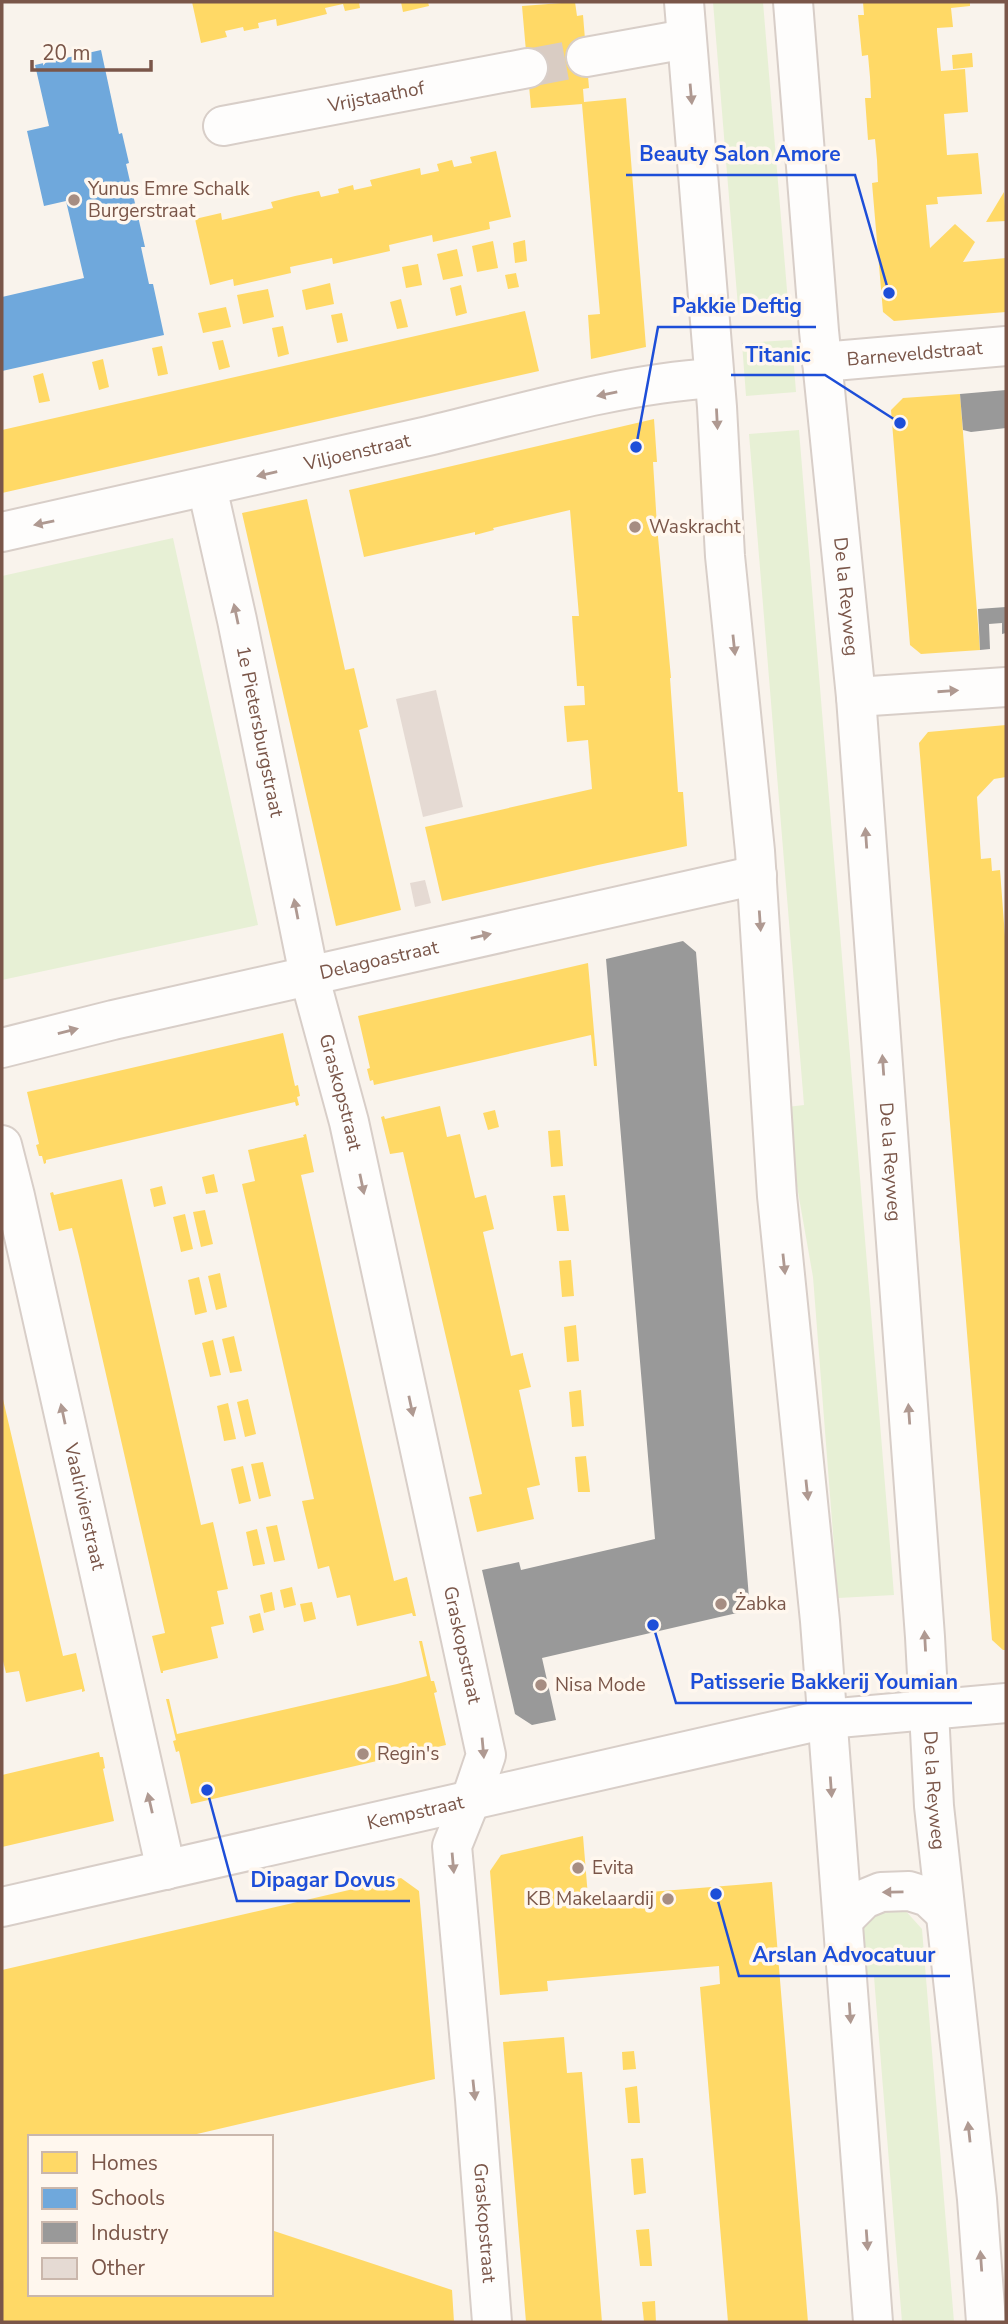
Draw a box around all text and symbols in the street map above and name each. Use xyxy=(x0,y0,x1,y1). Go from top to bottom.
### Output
scale bar xyxy=(32,28,150,72)
text: 20 m xyxy=(42,39,91,67)
street label: Vrijstaathof xyxy=(325,75,427,119)
one-way arrow xyxy=(686,83,697,105)
callout: Beauty Salon Amore xyxy=(626,133,855,175)
text: Beauty Salon Amore xyxy=(639,140,841,168)
place label: Yunus Emre Schalk Burgerstraat xyxy=(87,176,250,224)
marker: Yunus Emre Schalk Burgerstraat xyxy=(66,192,82,208)
callout: Pakkie Deftig xyxy=(658,285,816,327)
text: Pakkie Deftig xyxy=(672,292,802,320)
callout: Titanic xyxy=(731,333,825,375)
street label: Barneveldstraat xyxy=(846,335,984,373)
text: Titanic xyxy=(745,341,811,369)
one-way arrow xyxy=(596,389,618,400)
one-way arrow xyxy=(712,408,723,430)
street label: Viljoenstraat xyxy=(300,427,413,477)
one-way arrow xyxy=(256,468,278,479)
place label: Waskracht xyxy=(649,514,741,540)
one-way arrow xyxy=(33,517,55,528)
marker: Waskracht xyxy=(627,519,643,535)
street label: De la Reyweg xyxy=(827,536,865,657)
one-way arrow xyxy=(230,603,241,625)
one-way arrow xyxy=(729,635,740,657)
street label: 1e Pietersburgstraat xyxy=(230,643,290,820)
one-way arrow xyxy=(937,685,959,696)
one-way arrow xyxy=(860,827,871,849)
one-way arrow xyxy=(290,898,301,920)
one-way arrow xyxy=(754,910,765,932)
one-way arrow xyxy=(470,931,492,942)
street label: Delagoastraat xyxy=(317,934,441,986)
one-way arrow xyxy=(57,1025,79,1036)
street label: Graskopstraat xyxy=(313,1031,368,1153)
one-way arrow xyxy=(877,1054,888,1076)
street label: De la Reyweg xyxy=(873,1101,907,1222)
one-way arrow xyxy=(357,1173,368,1195)
one-way arrow xyxy=(779,1253,790,1275)
one-way arrow xyxy=(405,1395,416,1417)
one-way arrow xyxy=(58,1403,69,1425)
one-way arrow xyxy=(903,1403,914,1425)
street label: Vaalrivierstraat xyxy=(58,1440,111,1573)
one-way arrow xyxy=(801,1479,812,1501)
street label: Graskopstraat xyxy=(437,1584,488,1707)
place label: Żabka xyxy=(735,1591,787,1617)
marker: Żabka xyxy=(713,1596,729,1612)
one-way arrow xyxy=(920,1630,931,1652)
callout: Patisserie Bakkerij Youmian xyxy=(676,1661,972,1703)
text: Patisserie Bakkerij Youmian xyxy=(690,1668,958,1696)
place label: Nisa Mode xyxy=(555,1672,646,1698)
marker: Nisa Mode xyxy=(533,1677,549,1693)
street label: De la Reyweg xyxy=(917,1730,952,1851)
one-way arrow xyxy=(478,1737,489,1759)
place label: Regin's xyxy=(377,1741,439,1767)
marker: Regin's xyxy=(355,1746,371,1762)
one-way arrow xyxy=(826,1776,837,1798)
street label: Kempstraat xyxy=(365,1789,467,1836)
one-way arrow xyxy=(145,1792,156,1814)
one-way arrow xyxy=(448,1853,459,1875)
place label: Evita xyxy=(592,1855,634,1881)
callout: Dipagar Dovus xyxy=(237,1859,410,1901)
marker: Evita xyxy=(570,1860,586,1876)
text: Dipagar Dovus xyxy=(251,1866,395,1894)
place label: KB Makelaardij xyxy=(526,1886,654,1912)
one-way arrow xyxy=(882,1886,904,1897)
marker: KB Makelaardij xyxy=(660,1891,676,1907)
callout: Arslan Advocatuur xyxy=(739,1934,950,1976)
text: Arslan Advocatuur xyxy=(752,1941,936,1969)
one-way arrow xyxy=(845,2003,856,2025)
one-way arrow xyxy=(469,2079,480,2101)
one-way arrow xyxy=(963,2120,974,2142)
legend xyxy=(28,2135,273,2296)
text: Homes xyxy=(91,2149,158,2177)
street label: Graskopstraat xyxy=(467,2162,502,2284)
text: Schools xyxy=(91,2184,165,2212)
text: Industry xyxy=(91,2219,169,2247)
one-way arrow xyxy=(862,2229,873,2251)
one-way arrow xyxy=(975,2250,986,2272)
text: Other xyxy=(91,2254,146,2282)

